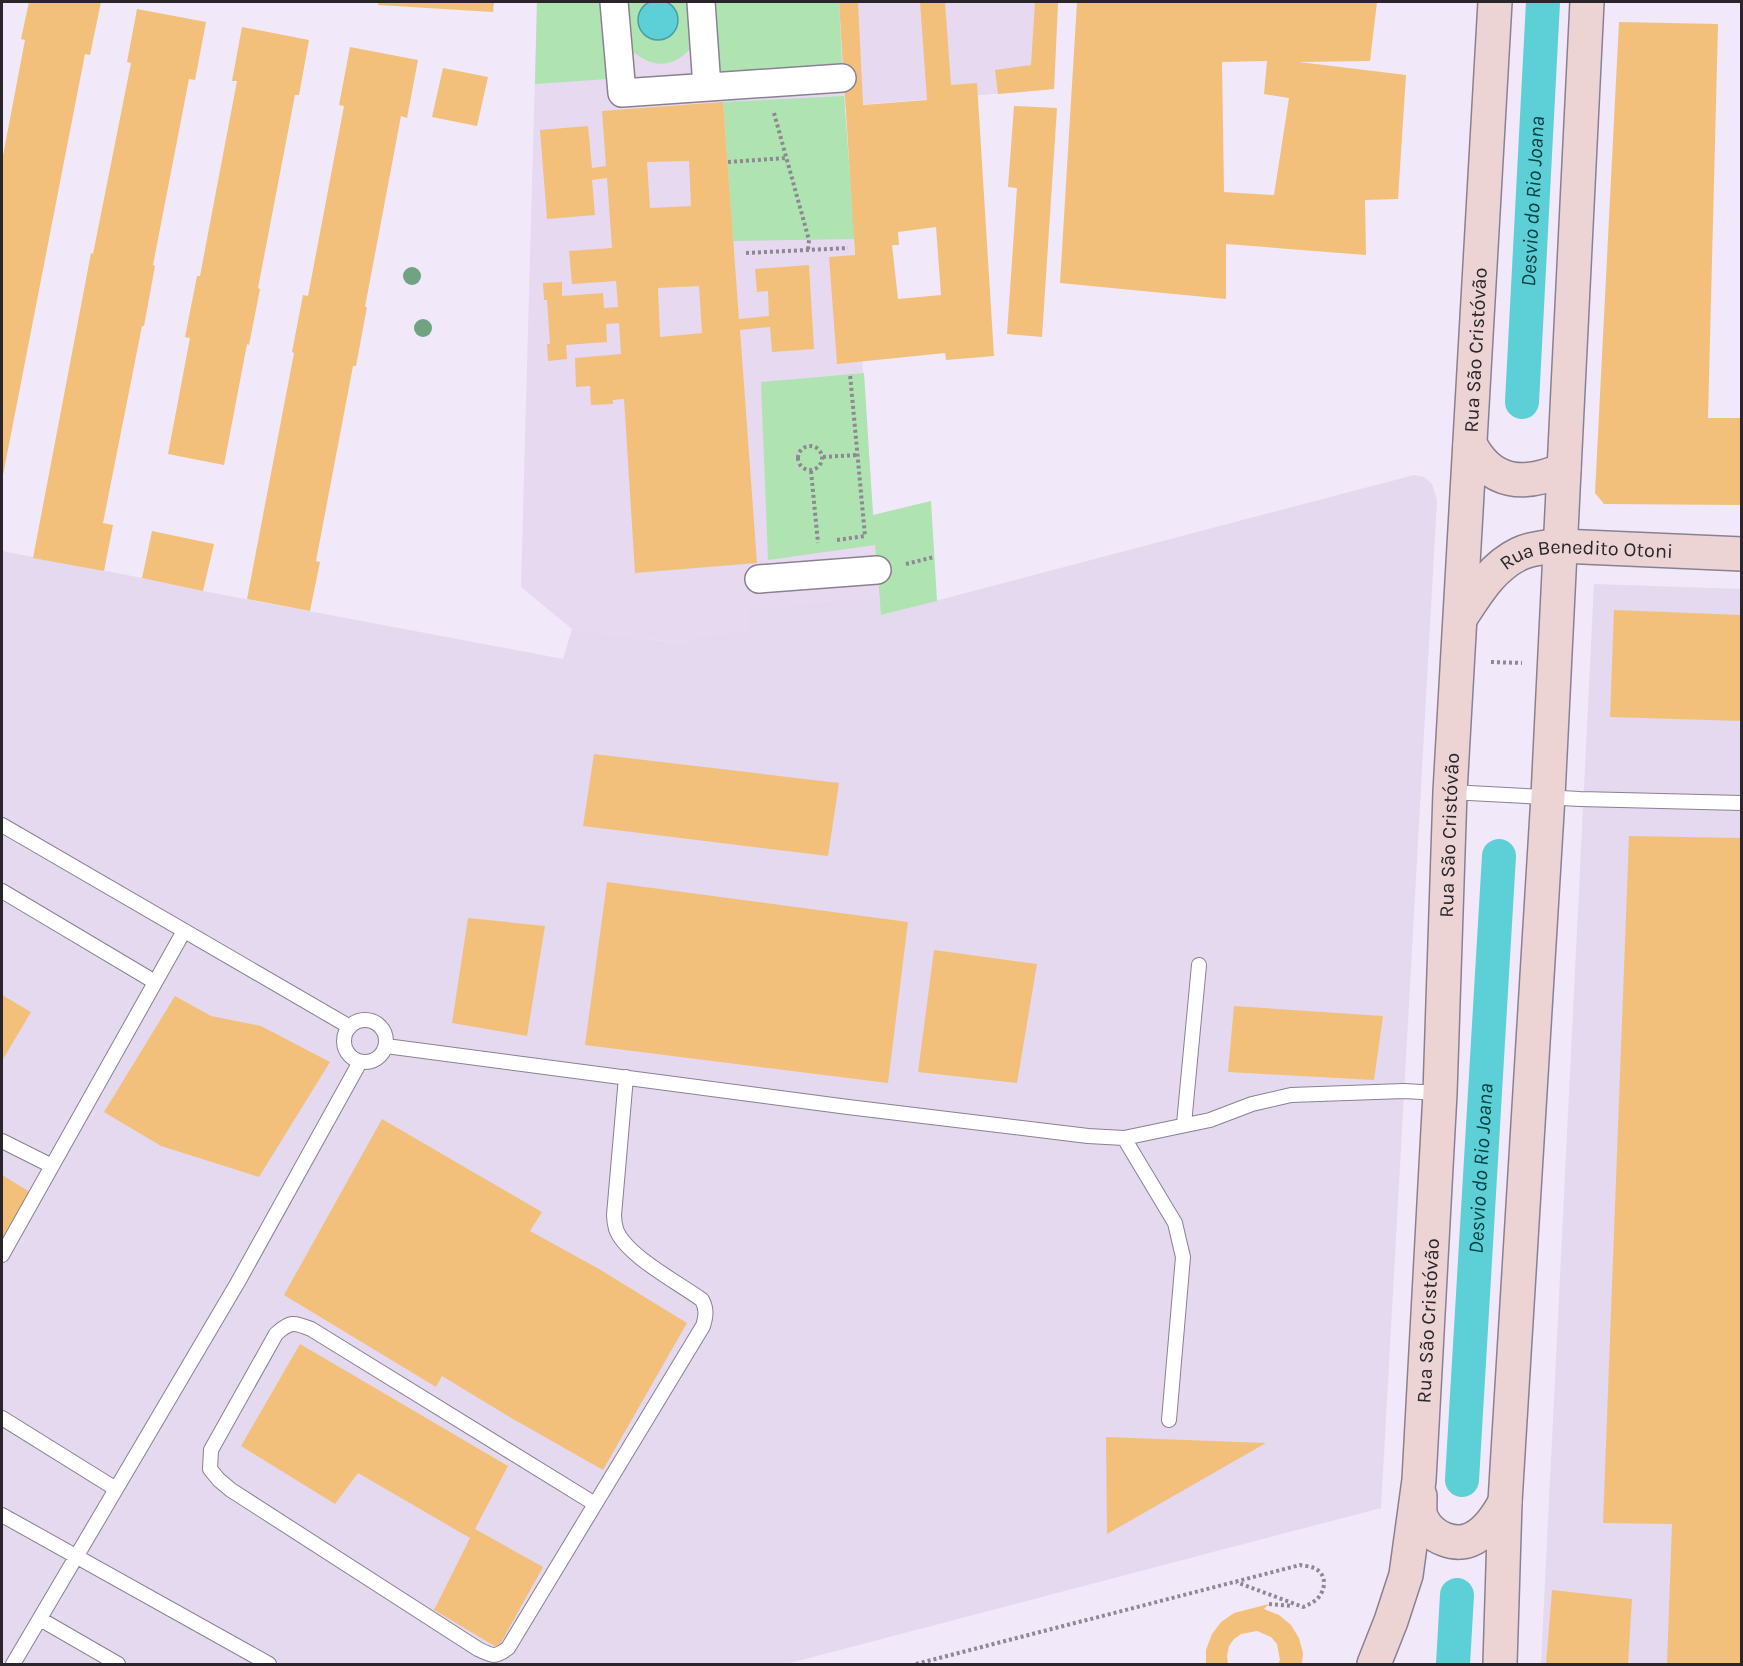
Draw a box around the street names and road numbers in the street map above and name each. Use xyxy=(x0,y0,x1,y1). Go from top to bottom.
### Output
street label: Rua São Cristóvão xyxy=(1459,267,1492,433)
street label: Rua Benedito Otoni xyxy=(1495,535,1673,575)
street label: Rua São Cristóvão xyxy=(1435,752,1464,918)
street label: Rua São Cristóvão xyxy=(1412,1238,1444,1404)

